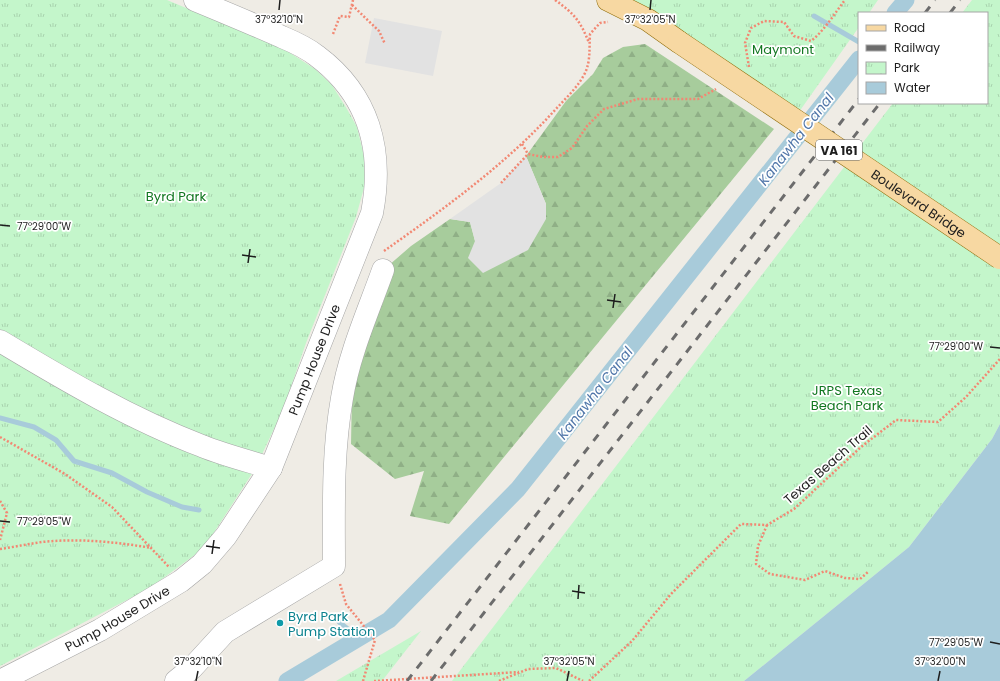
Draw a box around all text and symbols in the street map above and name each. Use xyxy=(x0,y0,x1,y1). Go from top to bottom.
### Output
text: 37°32'10"N xyxy=(255,12,303,27)
text: 37°32'05"N xyxy=(624,12,676,27)
legend xyxy=(858,12,988,104)
text: Road xyxy=(894,19,925,36)
text: Railway xyxy=(894,39,940,56)
park label: Maymont xyxy=(752,40,814,59)
text: Park xyxy=(894,59,921,76)
text: Water xyxy=(894,79,931,96)
water label: Kanawha Canal xyxy=(753,88,839,189)
road number: VA 161 xyxy=(816,140,862,160)
street label: Boulevard Bridge xyxy=(867,165,970,242)
park label: Byrd Park xyxy=(146,187,206,206)
text: 77°29'00"W xyxy=(17,219,71,234)
street label: Pump House Drive xyxy=(283,301,345,418)
text: 77°29'00"W xyxy=(929,339,983,354)
water label: Kanawha Canal xyxy=(552,342,638,443)
park label: JRPS Texas Beach Park xyxy=(811,381,883,415)
street label: Texas Beach Trail xyxy=(780,421,876,509)
text: 77°29'05"W xyxy=(17,514,71,529)
street label: Pump House Drive xyxy=(62,581,173,656)
place label: Byrd Park Pump Station xyxy=(288,607,375,641)
marker: Byrd Park Pump Station xyxy=(275,618,285,628)
text: 77°29'05"W xyxy=(929,635,983,650)
text: 37°32'10"N xyxy=(174,654,222,669)
text: 37°32'05"N xyxy=(543,654,595,669)
text: 37°32'00"N xyxy=(914,654,966,669)

